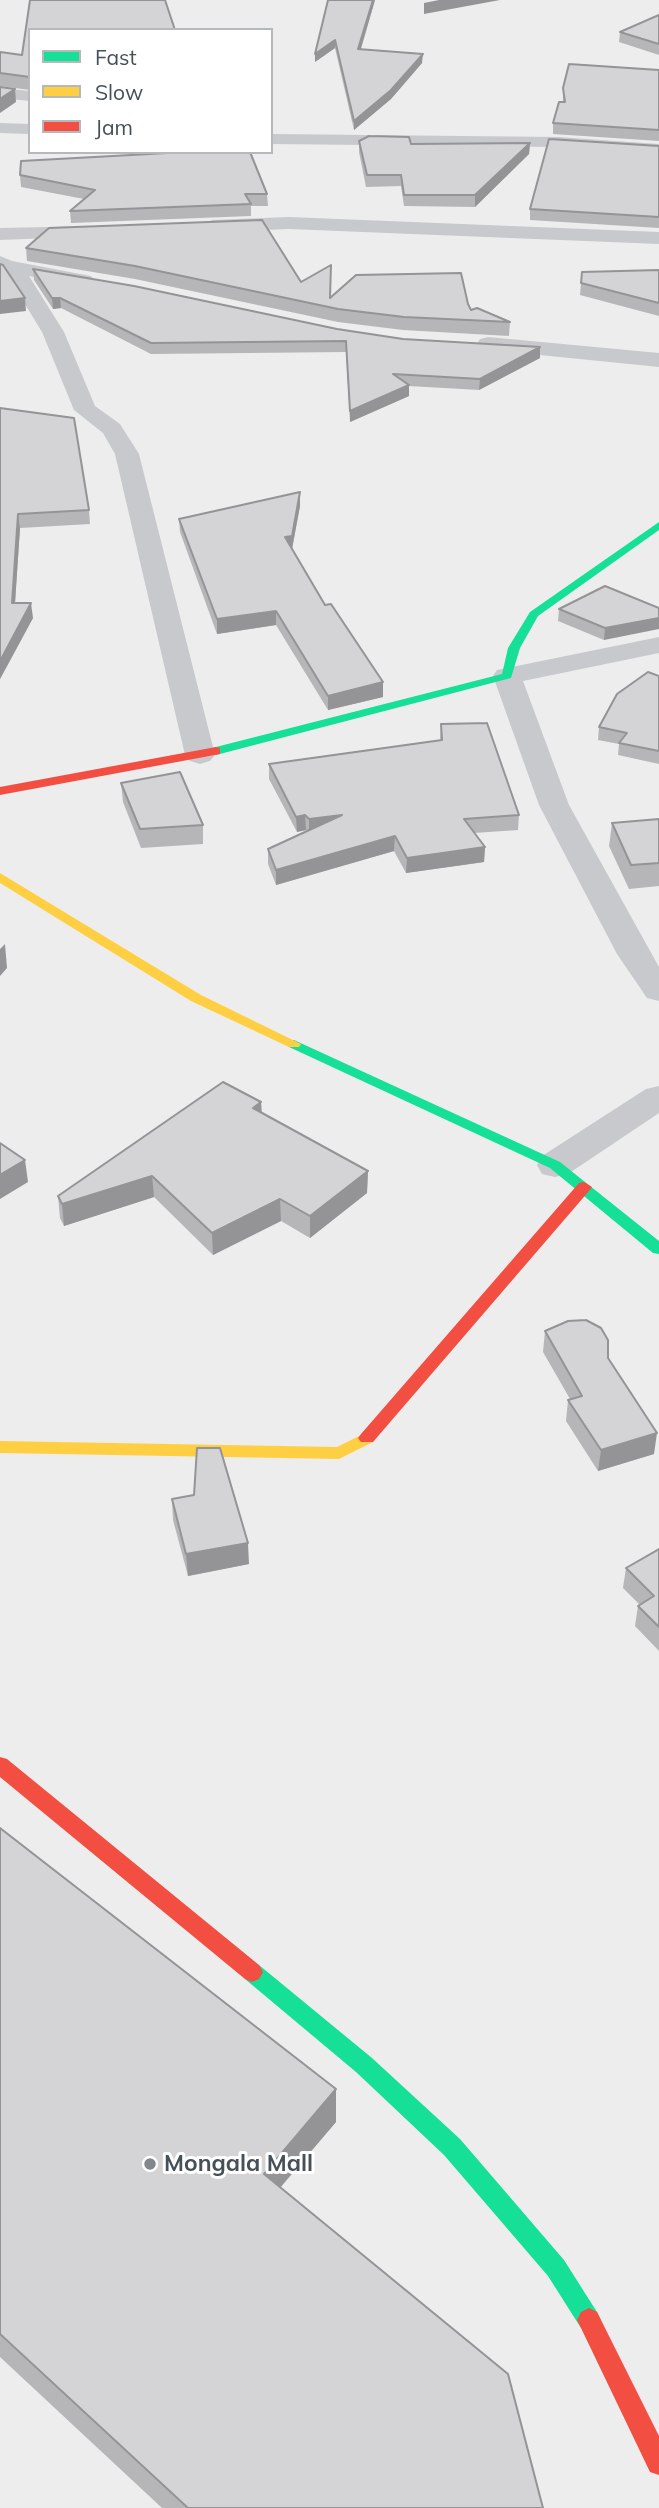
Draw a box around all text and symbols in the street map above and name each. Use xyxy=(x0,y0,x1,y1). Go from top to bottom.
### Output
legend xyxy=(28,28,273,154)
text: Fast xyxy=(95,44,137,70)
text: Slow xyxy=(95,79,143,105)
text: Jam xyxy=(95,114,133,140)
place label: Mongala Mall xyxy=(164,2150,313,2178)
marker: Mongala Mall xyxy=(142,2156,158,2172)

